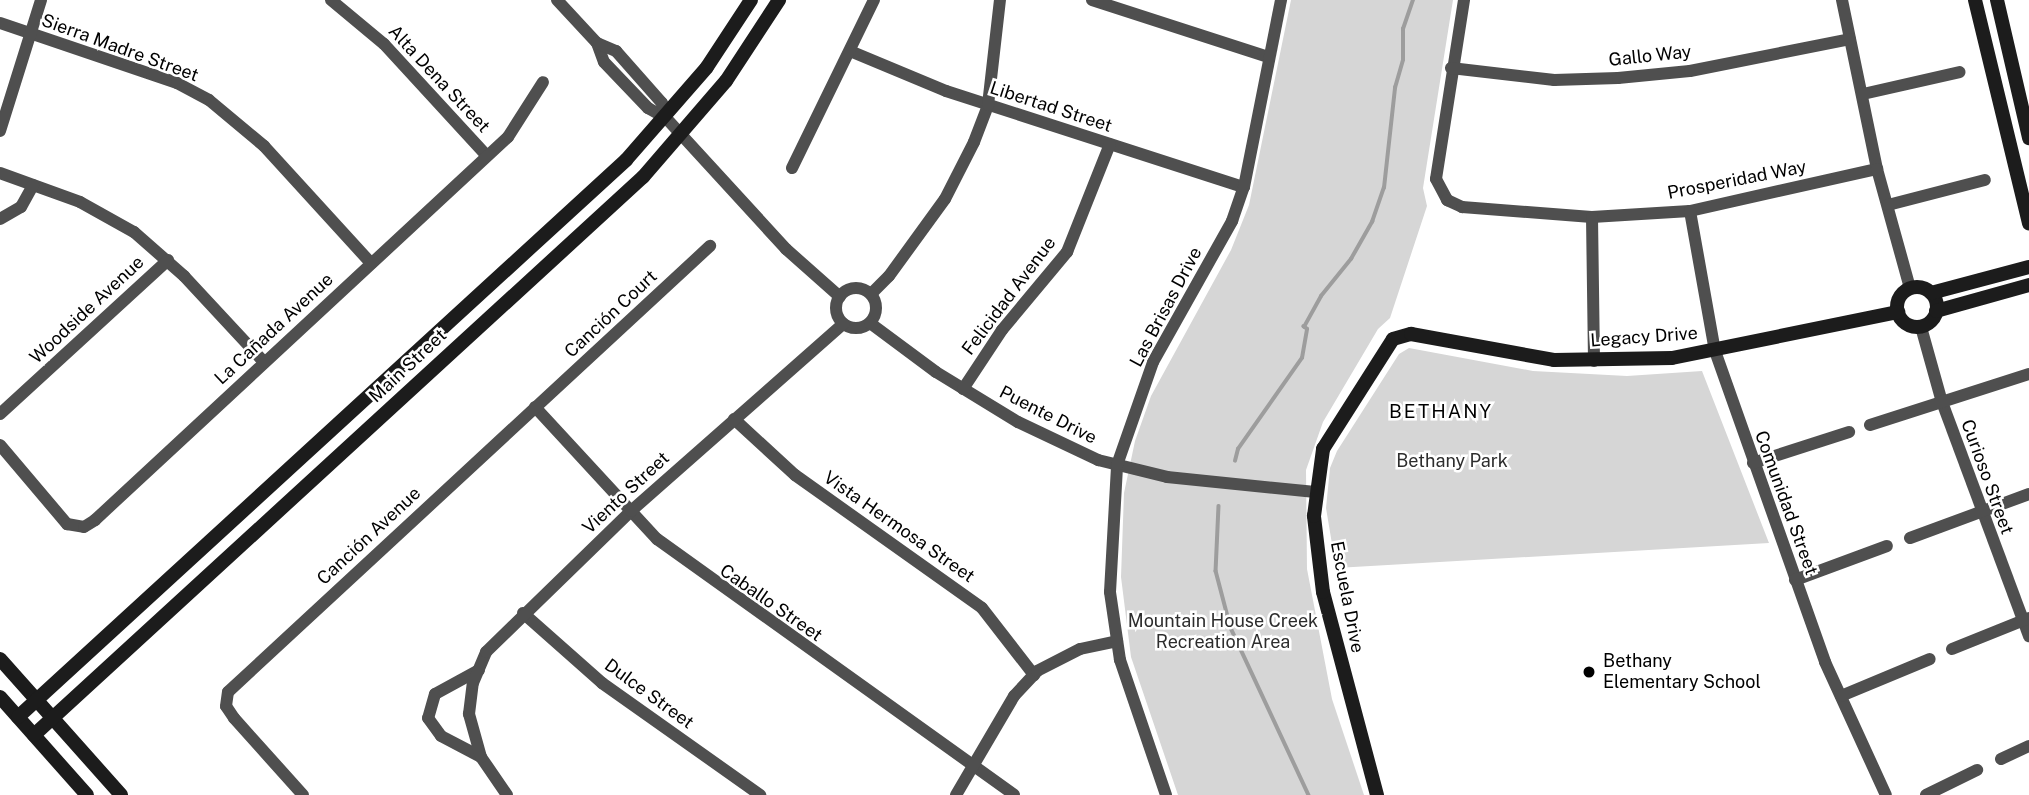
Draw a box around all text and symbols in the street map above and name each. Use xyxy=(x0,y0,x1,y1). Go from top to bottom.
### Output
street label: Sierra Madre Street xyxy=(39,10,201,86)
street label: Alta Dena Street xyxy=(384,21,494,137)
street label: Gallo Way xyxy=(1607,41,1693,71)
street label: Libertad Street xyxy=(987,77,1115,137)
street label: Prosperidad Way xyxy=(1666,156,1808,204)
street label: Felicidad Avenue xyxy=(958,233,1060,359)
street label: Las Brisas Drive xyxy=(1125,243,1207,371)
street label: Woodside Avenue xyxy=(25,252,149,368)
street label: Canción Court xyxy=(560,266,662,362)
street label: La Cañada Avenue xyxy=(210,269,338,389)
street label: Legacy Drive xyxy=(1589,322,1699,352)
street label: Main Street xyxy=(365,325,451,407)
street label: Puente Drive xyxy=(996,381,1100,449)
district label: BETHANY xyxy=(1390,401,1492,423)
street label: Curioso Street xyxy=(1956,417,2018,537)
street label: Comunidad Street xyxy=(1750,428,1822,578)
street label: Viento Street xyxy=(578,447,674,539)
park label: Bethany Park xyxy=(1396,450,1508,472)
street label: Vista Hermosa Street xyxy=(819,467,979,587)
street label: Canción Avenue xyxy=(313,483,425,589)
street label: Escuela Drive xyxy=(1326,539,1368,655)
street label: Caballo Street xyxy=(716,560,826,646)
park label: Mountain House Creek Recreation Area xyxy=(1128,611,1318,654)
place label: Bethany Elementary School xyxy=(1603,651,1761,694)
street label: Dulce Street xyxy=(600,654,698,734)
marker: Bethany Elementary School xyxy=(1581,664,1597,680)

